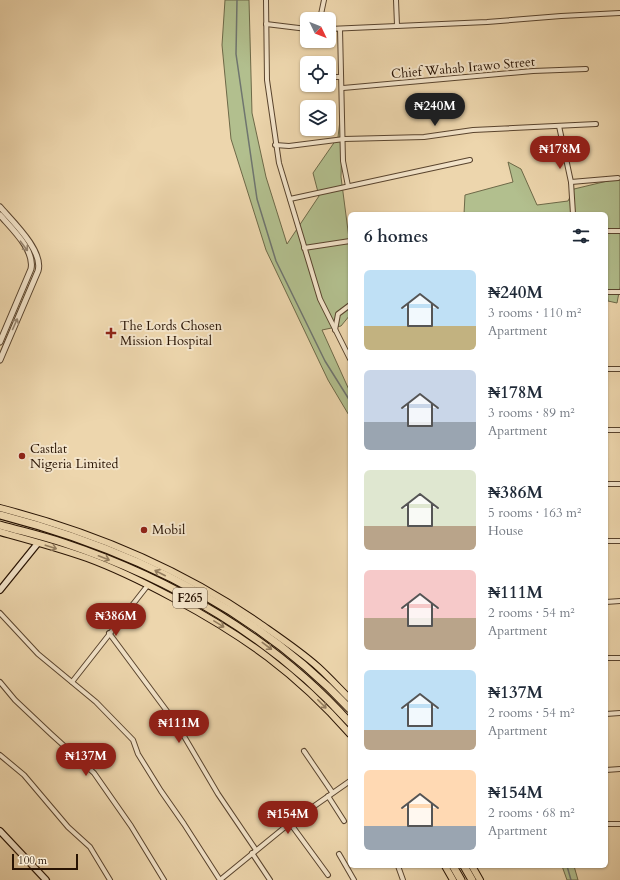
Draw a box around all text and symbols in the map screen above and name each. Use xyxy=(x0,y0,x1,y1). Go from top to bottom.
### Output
north arrow xyxy=(300,12,336,48)
map controls xyxy=(300,12,336,136)
street label: Chief Wahab Irawo Street xyxy=(390,53,536,83)
button: locate xyxy=(300,56,336,92)
pin: ₦240M xyxy=(407,93,463,127)
text: ₦240M xyxy=(414,97,456,115)
button: layers xyxy=(300,100,336,136)
pin: ₦178M xyxy=(532,136,588,170)
text: ₦178M xyxy=(539,140,581,158)
text: 6 homes xyxy=(364,225,428,248)
icon: filters xyxy=(570,225,592,247)
one-way arrow xyxy=(20,240,28,251)
text: ₦240M xyxy=(488,281,543,304)
icon: home xyxy=(396,286,444,334)
text: 3 rooms · 110 m² xyxy=(488,304,581,322)
place label: The Lords Chosen Mission Hospital xyxy=(120,317,223,350)
one-way arrow xyxy=(12,319,19,331)
text: Apartment xyxy=(488,322,547,340)
marker: The Lords Chosen Mission Hospital xyxy=(105,327,117,339)
text: ₦178M xyxy=(488,381,543,404)
icon: home xyxy=(396,386,444,434)
text: 3 rooms · 89 m² xyxy=(488,404,575,422)
text: Apartment xyxy=(488,422,547,440)
place label: Castlat Nigeria Limited xyxy=(30,440,119,473)
marker: Castlat Nigeria Limited xyxy=(17,451,27,461)
text: ₦386M xyxy=(488,481,543,504)
icon: home xyxy=(396,486,444,534)
text: 5 rooms · 163 m² xyxy=(488,504,581,522)
place label: Mobil xyxy=(152,521,186,539)
text: House xyxy=(488,522,523,540)
marker: Mobil xyxy=(139,525,149,535)
one-way arrow xyxy=(44,544,57,551)
one-way arrow xyxy=(97,554,109,562)
one-way arrow xyxy=(154,569,166,576)
text: ₦111M xyxy=(488,581,543,604)
icon: home xyxy=(396,586,444,634)
road number: F265 xyxy=(173,588,207,608)
pin: ₦386M xyxy=(88,603,144,637)
text: 2 rooms · 54 m² xyxy=(488,604,575,622)
text: ₦386M xyxy=(95,607,137,625)
one-way arrow xyxy=(213,621,225,629)
text: Apartment xyxy=(488,622,547,640)
one-way arrow xyxy=(261,642,272,651)
text: ₦137M xyxy=(488,681,543,704)
icon: home xyxy=(396,686,444,734)
one-way arrow xyxy=(317,699,327,709)
text: 2 rooms · 54 m² xyxy=(488,704,575,722)
pin: ₦111M xyxy=(151,710,207,744)
text: ₦111M xyxy=(158,714,200,732)
text: Apartment xyxy=(488,722,547,740)
pin: ₦137M xyxy=(58,743,114,777)
text: ₦137M xyxy=(65,747,107,765)
text: ₦154M xyxy=(488,781,543,804)
icon: home xyxy=(396,786,444,834)
pin: ₦154M xyxy=(260,801,316,835)
text: 2 rooms · 68 m² xyxy=(488,804,575,822)
text: ₦154M xyxy=(267,805,309,823)
text: Apartment xyxy=(488,822,547,840)
scale bar xyxy=(12,852,78,871)
text: 100 m xyxy=(18,853,47,868)

